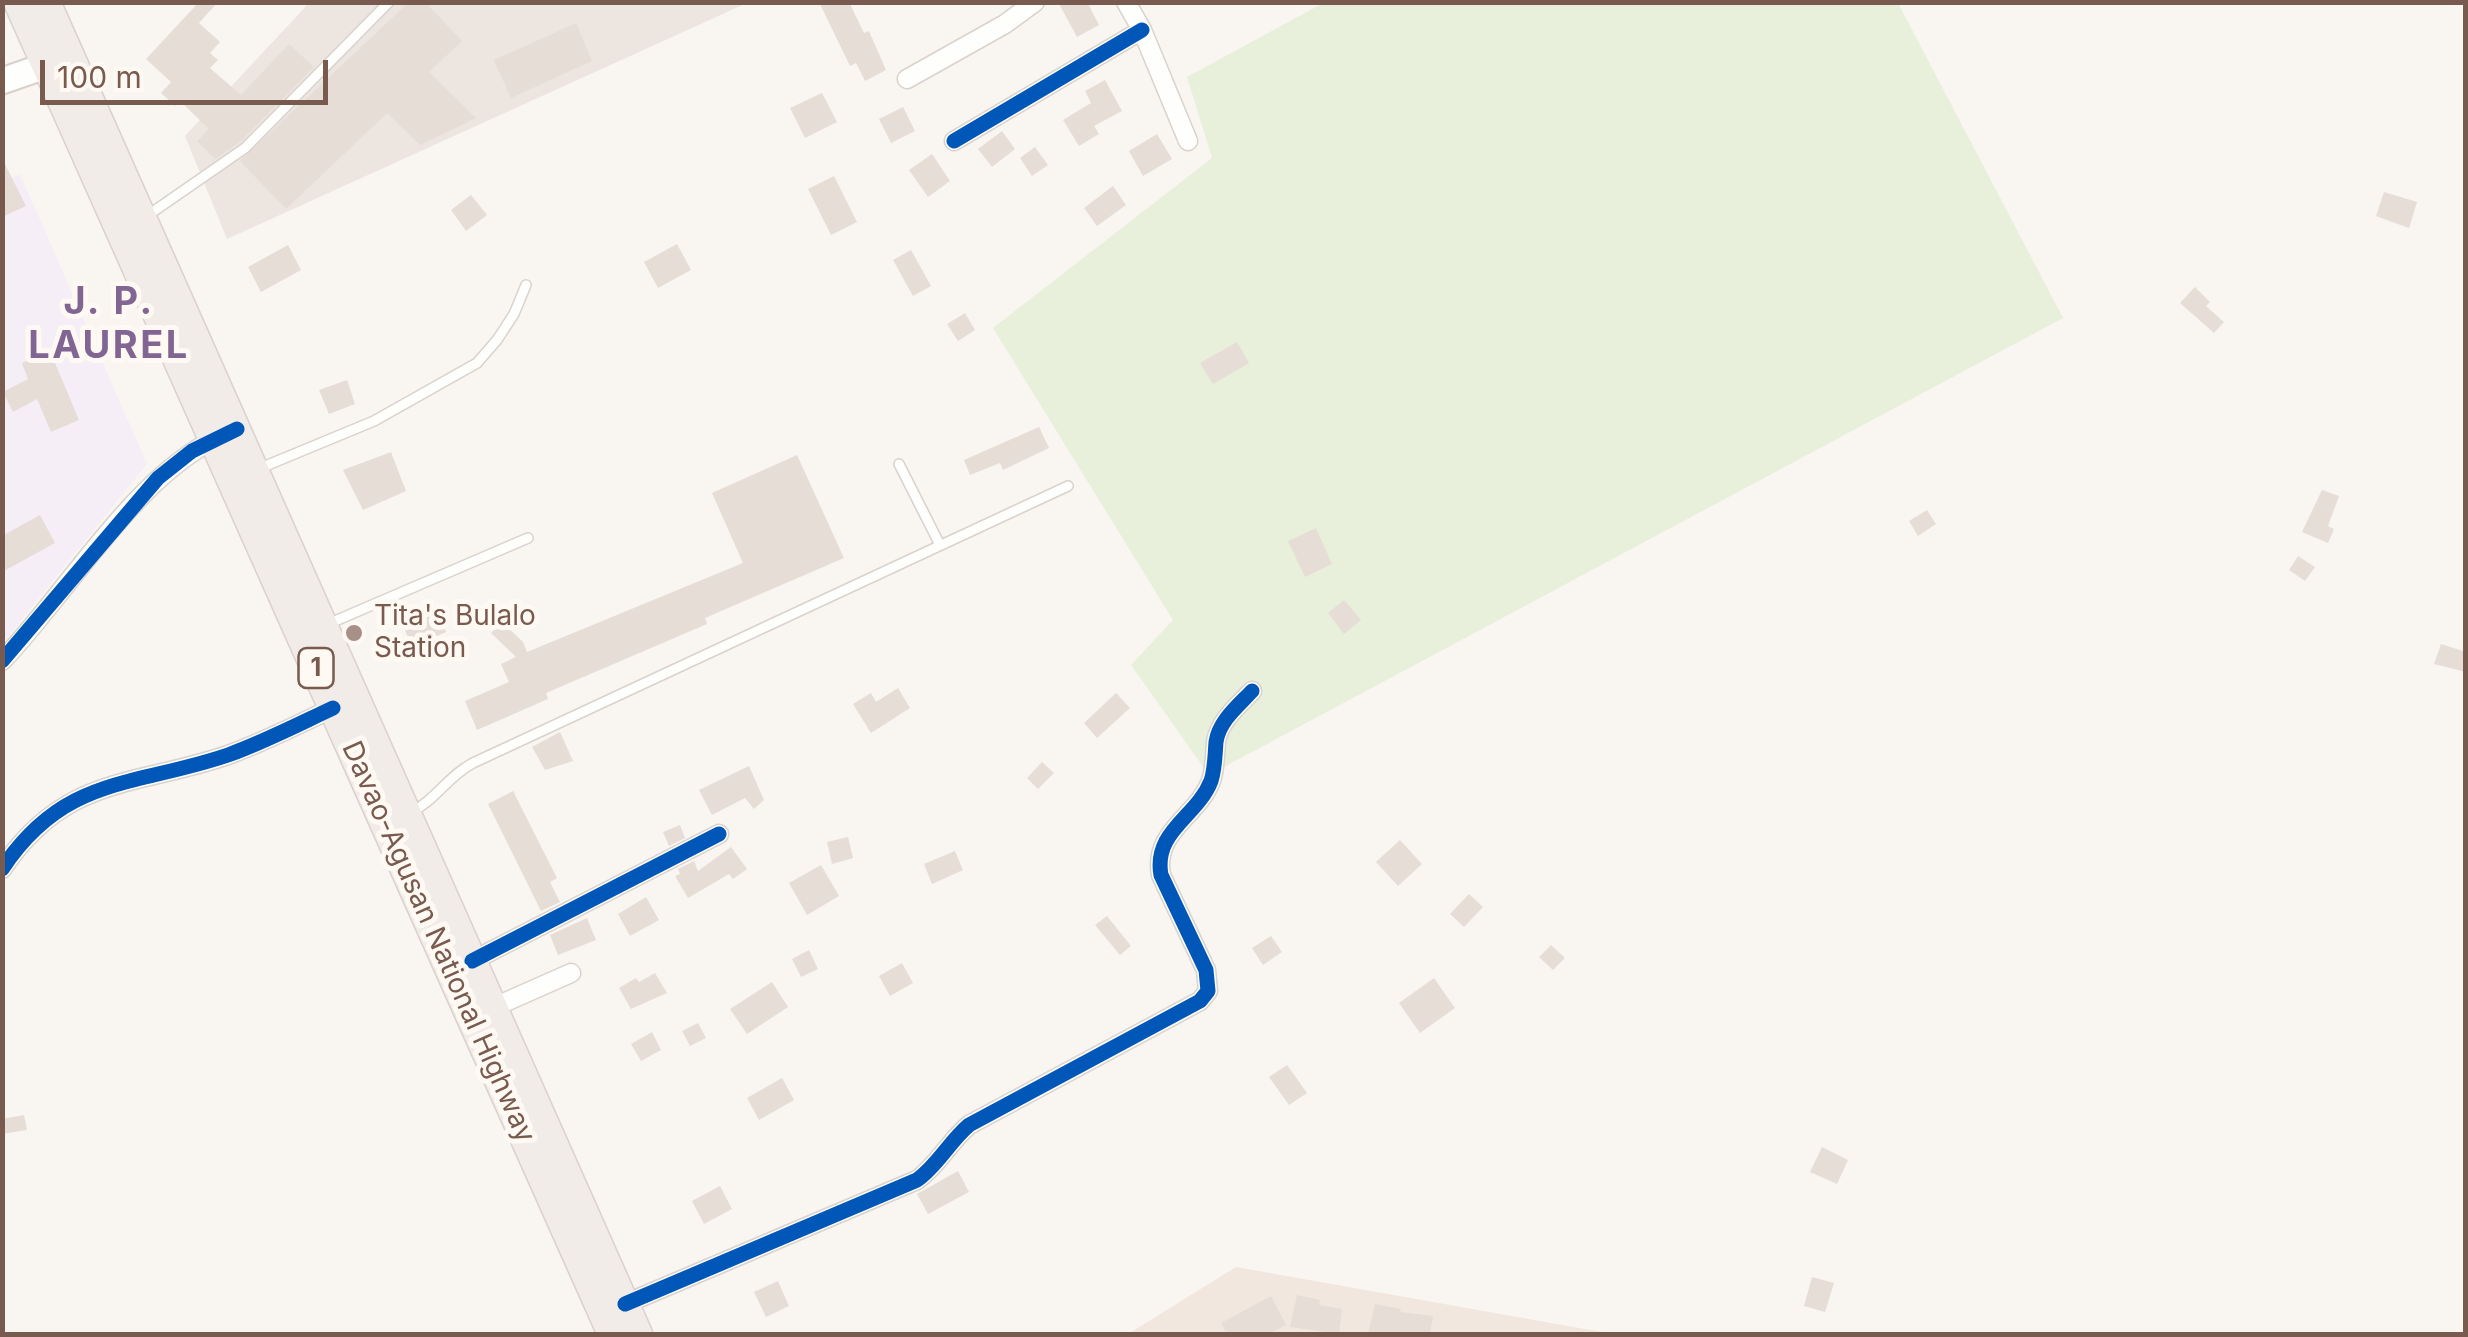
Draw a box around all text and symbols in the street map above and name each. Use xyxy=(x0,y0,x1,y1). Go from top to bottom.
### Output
scale bar xyxy=(45,40,332,102)
text: 100 m xyxy=(57,59,142,95)
district label: J. P. LAUREL xyxy=(28,280,190,370)
place label: Tita's Bulalo Station xyxy=(374,600,536,666)
marker: Tita's Bulalo Station xyxy=(343,622,365,644)
road number: 1 xyxy=(298,648,334,688)
street label: Davao-Agusan National Highway xyxy=(334,736,542,1148)

